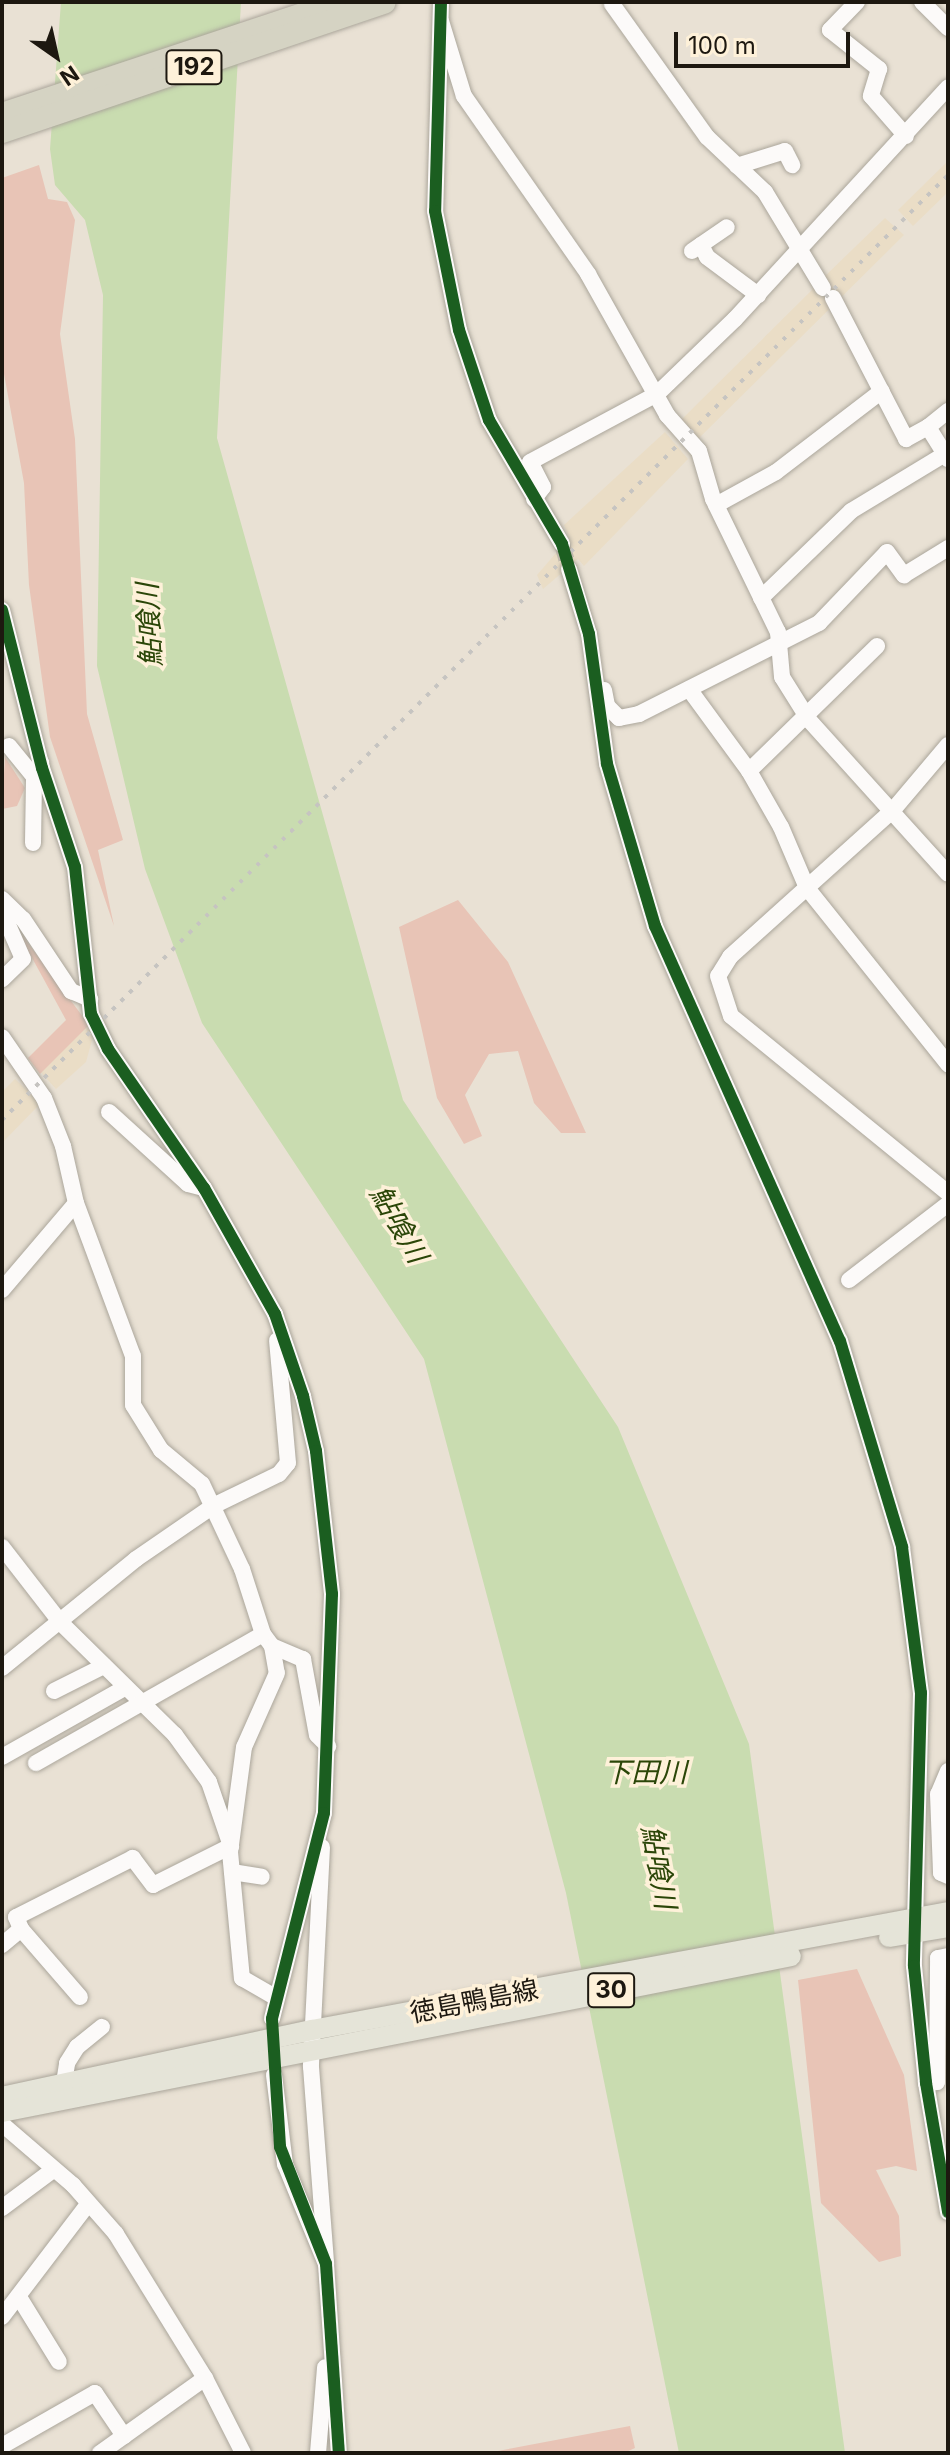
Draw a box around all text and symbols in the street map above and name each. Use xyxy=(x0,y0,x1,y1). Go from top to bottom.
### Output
north arrow xyxy=(16,16,96,96)
scale bar xyxy=(678,16,854,66)
text: 100 m xyxy=(688,31,756,60)
road number: 192 xyxy=(164,47,224,87)
text: N xyxy=(55,60,84,91)
water label: 鮎喰川 xyxy=(130,582,168,668)
water label: 鮎喰川 xyxy=(363,1179,435,1269)
water label: 下田川 xyxy=(603,1755,687,1789)
water label: 鮎喰川 xyxy=(635,1823,683,1911)
road number: 30 xyxy=(587,1970,635,2010)
street label: 徳島鴨島線 xyxy=(407,1973,541,2029)

